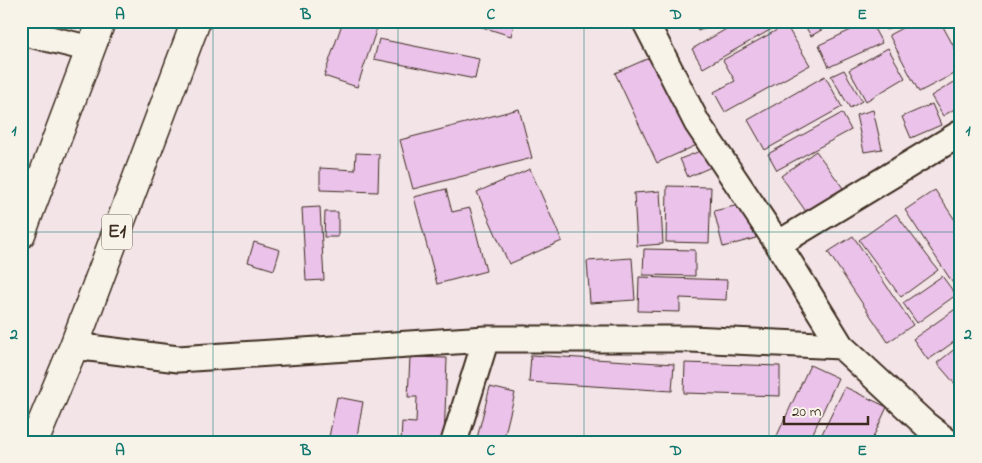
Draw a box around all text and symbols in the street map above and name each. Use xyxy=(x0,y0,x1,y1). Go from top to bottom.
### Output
text: A xyxy=(115,3,125,27)
text: B xyxy=(300,3,312,27)
text: C xyxy=(487,3,496,27)
text: D xyxy=(669,3,682,27)
text: E xyxy=(857,3,867,27)
text: 1 xyxy=(11,119,17,143)
text: 1 xyxy=(965,119,971,143)
road number: E1 xyxy=(102,214,132,250)
text: 2 xyxy=(9,323,18,347)
text: 2 xyxy=(963,323,972,347)
scale bar xyxy=(784,393,868,425)
text: 20 m xyxy=(792,401,822,423)
text: A xyxy=(115,439,125,463)
text: B xyxy=(300,439,312,463)
text: C xyxy=(487,439,496,463)
text: D xyxy=(669,439,682,463)
text: E xyxy=(857,439,867,463)

